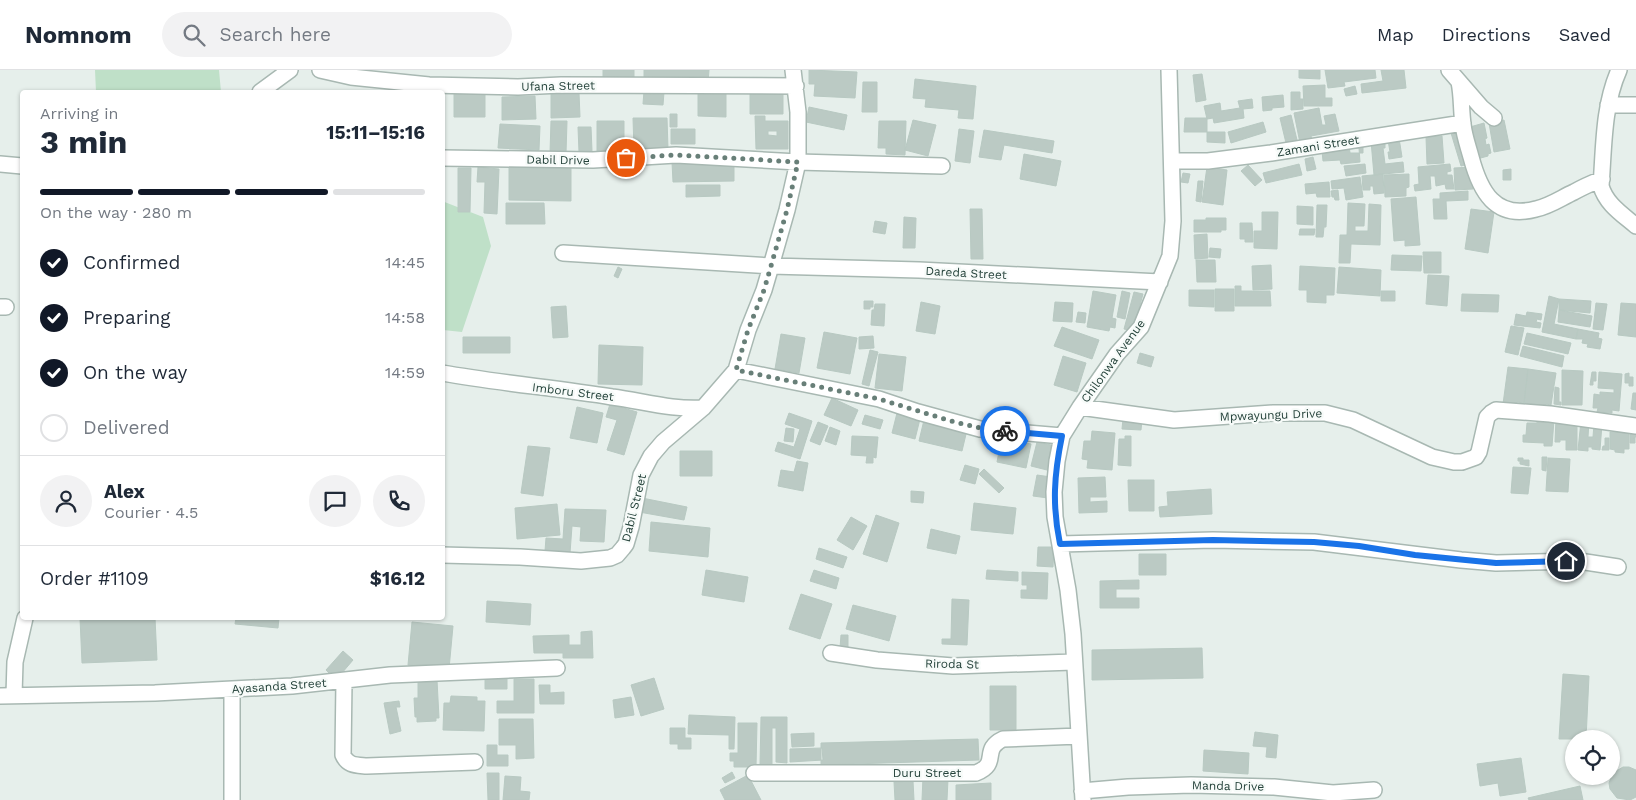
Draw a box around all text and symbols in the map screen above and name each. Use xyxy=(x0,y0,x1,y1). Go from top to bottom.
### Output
search box xyxy=(162,12,512,57)
text: Nomnom xyxy=(25,21,132,49)
icon: search xyxy=(180,21,208,49)
text: Search here xyxy=(220,23,331,46)
text: Map xyxy=(1377,24,1414,45)
text: Directions xyxy=(1442,24,1531,45)
text: Saved xyxy=(1559,24,1611,45)
street label: Ufana Street xyxy=(521,78,595,94)
text: Arriving in xyxy=(40,104,118,123)
text: 15:11–15:16 xyxy=(326,121,425,144)
text: 3 min xyxy=(40,123,127,161)
street label: Zamani Street xyxy=(1276,133,1360,159)
pin xyxy=(605,137,647,179)
icon: bag xyxy=(612,144,640,172)
street label: Dabil Drive xyxy=(526,152,590,168)
text: On the way · 280 m xyxy=(40,203,192,222)
icon: check xyxy=(40,249,68,277)
text: Confirmed xyxy=(83,251,180,274)
text: 14:45 xyxy=(385,253,425,272)
street label: Dareda Street xyxy=(925,264,1007,282)
icon: check xyxy=(40,304,68,332)
text: Preparing xyxy=(83,306,170,329)
text: 14:58 xyxy=(385,308,425,327)
street label: Chilonwa Avenue xyxy=(1078,317,1148,405)
icon: check xyxy=(40,359,68,387)
text: On the way xyxy=(83,361,187,384)
text: 14:59 xyxy=(385,363,425,382)
street label: Imboru Street xyxy=(531,380,615,404)
courier xyxy=(980,406,1030,456)
street label: Mpwayungu Drive xyxy=(1219,406,1323,424)
text: Delivered xyxy=(83,416,170,439)
icon: bike xyxy=(991,417,1019,445)
street label: Dabil Street xyxy=(619,473,649,543)
button: person xyxy=(40,475,92,527)
button: chat xyxy=(309,475,361,527)
button: phone xyxy=(373,475,425,527)
text: Alex xyxy=(104,480,145,503)
text: Courier · 4.5 xyxy=(104,503,198,522)
pin xyxy=(1545,540,1587,582)
icon: home xyxy=(1552,547,1580,575)
text: Order #1109 xyxy=(40,567,149,590)
text: $16.12 xyxy=(370,567,425,590)
street label: Riroda St xyxy=(925,657,979,671)
street label: Ayasanda Street xyxy=(231,676,327,696)
map controls xyxy=(1565,730,1620,785)
button: locate xyxy=(1565,730,1620,785)
street label: Duru Street xyxy=(893,766,961,780)
street label: Manda Drive xyxy=(1192,778,1264,794)

